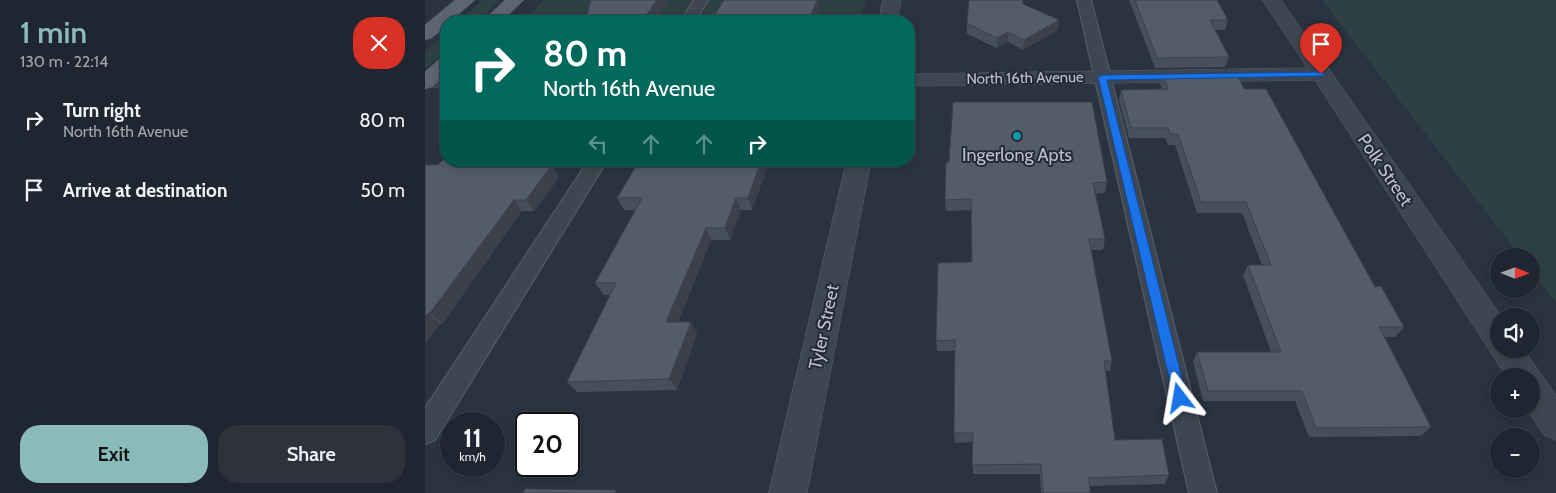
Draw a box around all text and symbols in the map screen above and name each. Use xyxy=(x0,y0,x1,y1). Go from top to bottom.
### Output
text: 1 min xyxy=(20,14,87,51)
button: close xyxy=(353,17,405,69)
pin xyxy=(1300,23,1342,74)
icon: arrive xyxy=(1307,30,1335,58)
text: 80 m xyxy=(543,32,627,75)
icon: right xyxy=(460,35,525,100)
text: 130 m · 22:14 xyxy=(20,52,108,71)
street label: North 16th Avenue xyxy=(966,68,1084,88)
text: North 16th Avenue xyxy=(543,75,715,102)
text: Turn right xyxy=(63,99,141,122)
icon: right xyxy=(20,106,48,134)
text: 80 m xyxy=(359,109,405,132)
text: North 16th Avenue xyxy=(63,122,188,141)
icon: left xyxy=(584,130,612,158)
icon: ahead xyxy=(637,130,665,158)
icon: ahead xyxy=(690,130,718,158)
icon: right xyxy=(743,130,771,158)
marker: Ingerlong Apts xyxy=(1011,130,1023,142)
street label: Polk Street xyxy=(1353,130,1417,210)
place label: Ingerlong Apts xyxy=(962,144,1072,166)
icon: arrive xyxy=(20,176,48,204)
text: Arrive at destination xyxy=(63,179,227,202)
text: 50 m xyxy=(361,179,405,202)
north arrow xyxy=(1490,248,1540,298)
map controls xyxy=(1490,248,1540,478)
street label: Tyler Street xyxy=(804,282,844,372)
button: sound xyxy=(1490,308,1540,358)
button: + xyxy=(1490,368,1540,418)
position arrow xyxy=(1153,371,1205,423)
speed limit sign: 20 xyxy=(515,412,580,477)
text: 11 xyxy=(463,423,482,453)
button: Exit xyxy=(20,425,208,483)
button: Share xyxy=(218,425,405,483)
button: − xyxy=(1490,428,1540,478)
text: km/h xyxy=(459,449,486,464)

